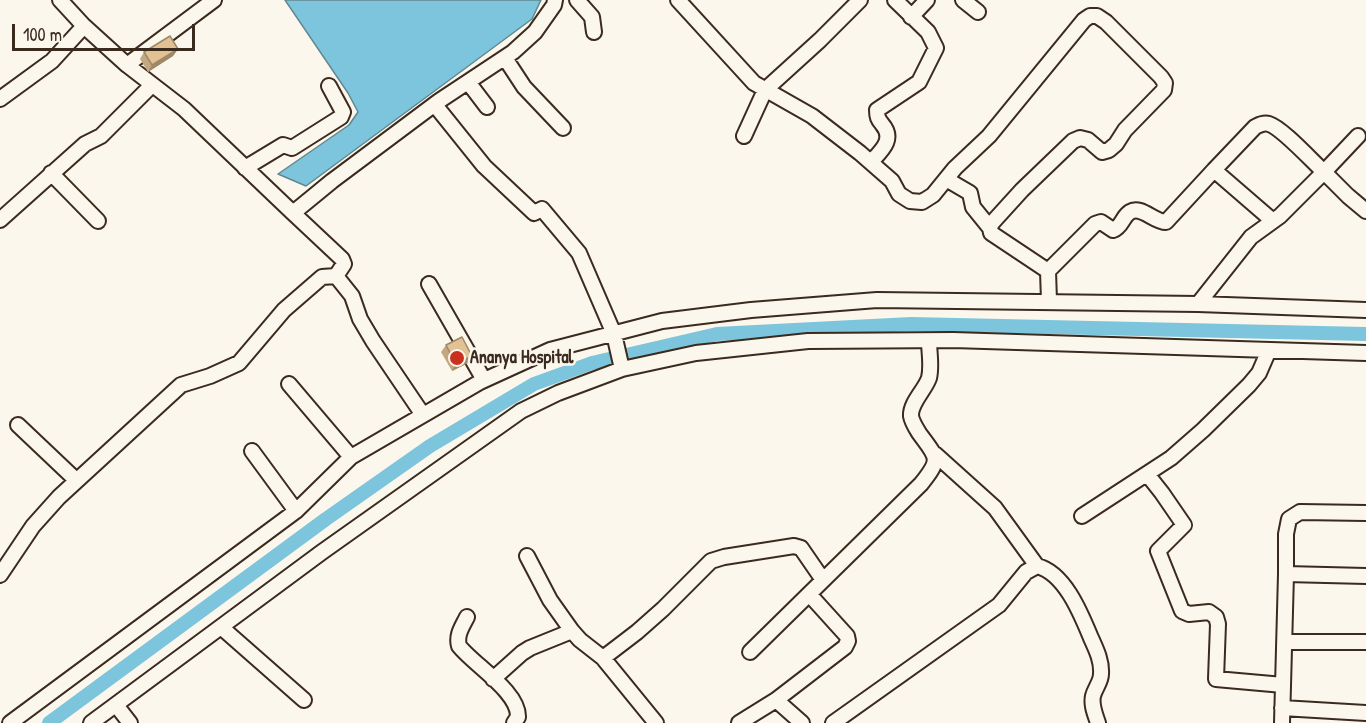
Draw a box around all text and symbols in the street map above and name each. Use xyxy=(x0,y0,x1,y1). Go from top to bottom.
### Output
scale bar xyxy=(15,12,198,50)
text: 100 m xyxy=(23,22,62,47)
place label: Ananya Hospital xyxy=(470,347,573,369)
marker: Ananya Hospital xyxy=(448,349,466,367)

